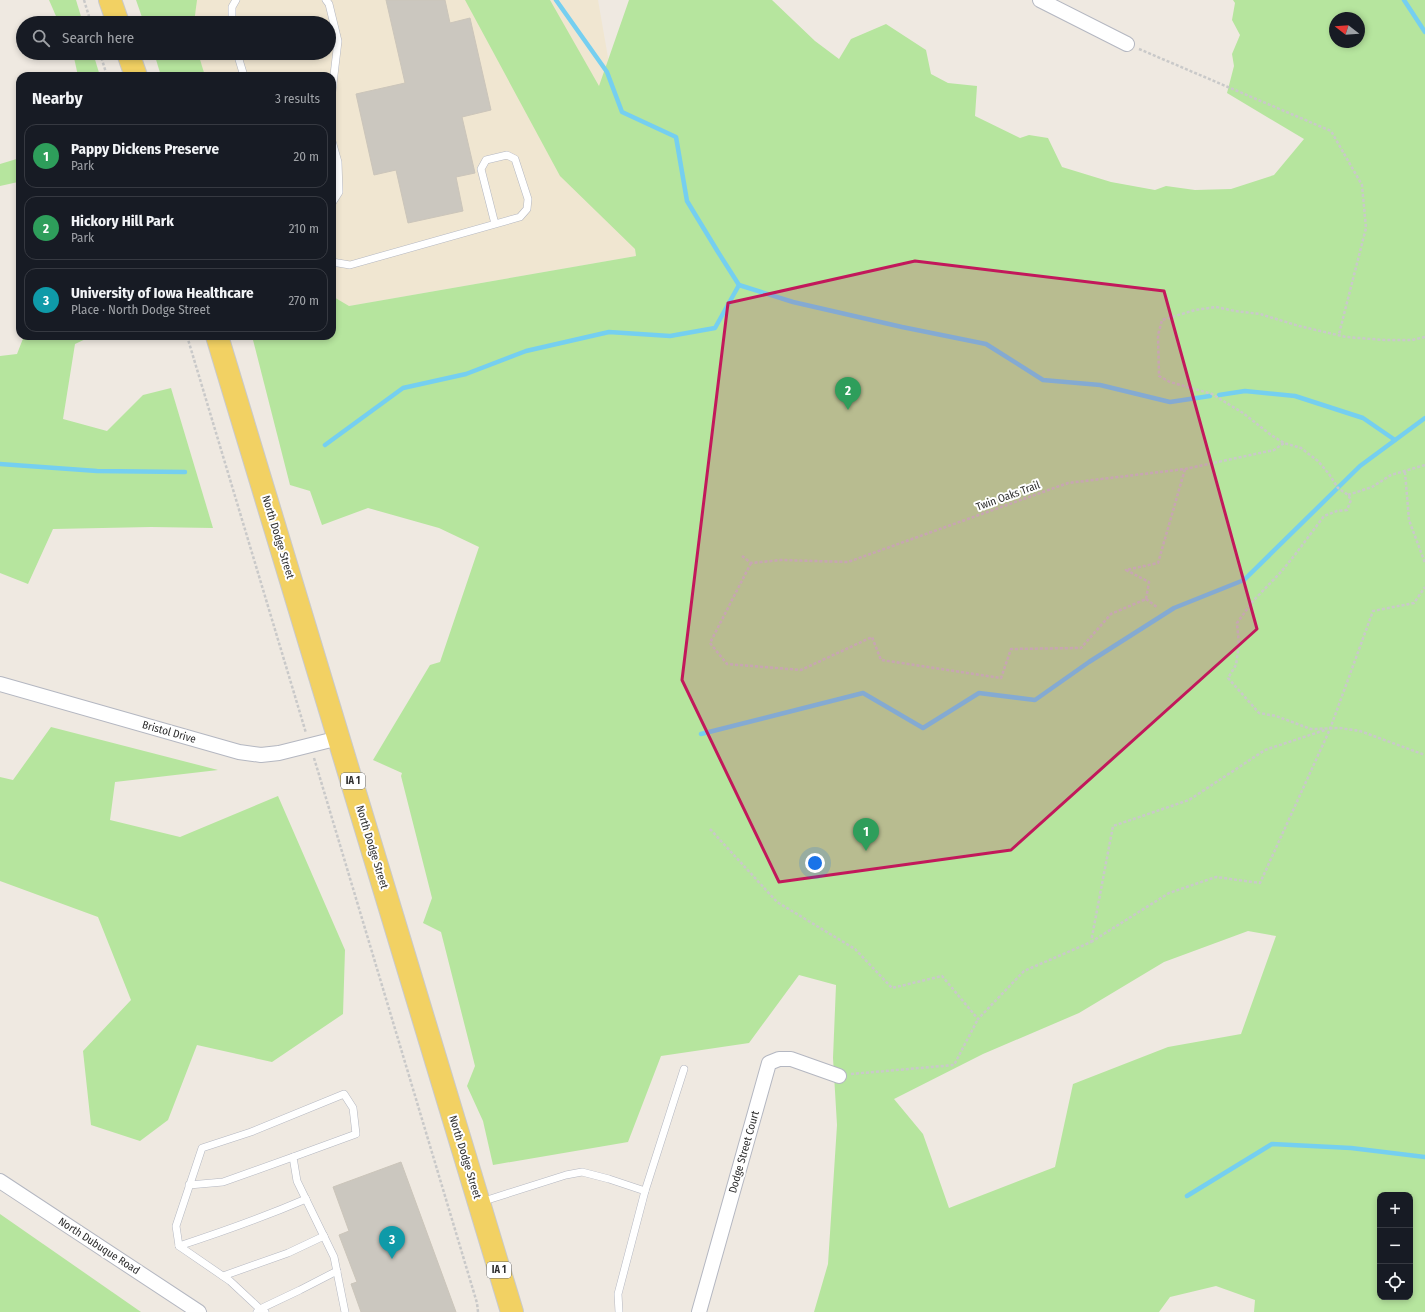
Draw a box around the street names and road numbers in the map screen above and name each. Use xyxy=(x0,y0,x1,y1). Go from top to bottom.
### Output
street label: Twin Oaks Trail xyxy=(974,478,1042,514)
street label: North Dodge Street xyxy=(259,494,297,581)
street label: Bristol Drive xyxy=(141,718,197,746)
road number: IA 1 xyxy=(341,773,365,789)
street label: North Dodge Street xyxy=(353,804,391,891)
street label: Dodge Street Court xyxy=(726,1109,762,1195)
street label: North Dodge Street xyxy=(446,1114,484,1201)
street label: North Dubuque Road xyxy=(56,1215,142,1277)
road number: IA 1 xyxy=(487,1262,511,1278)

